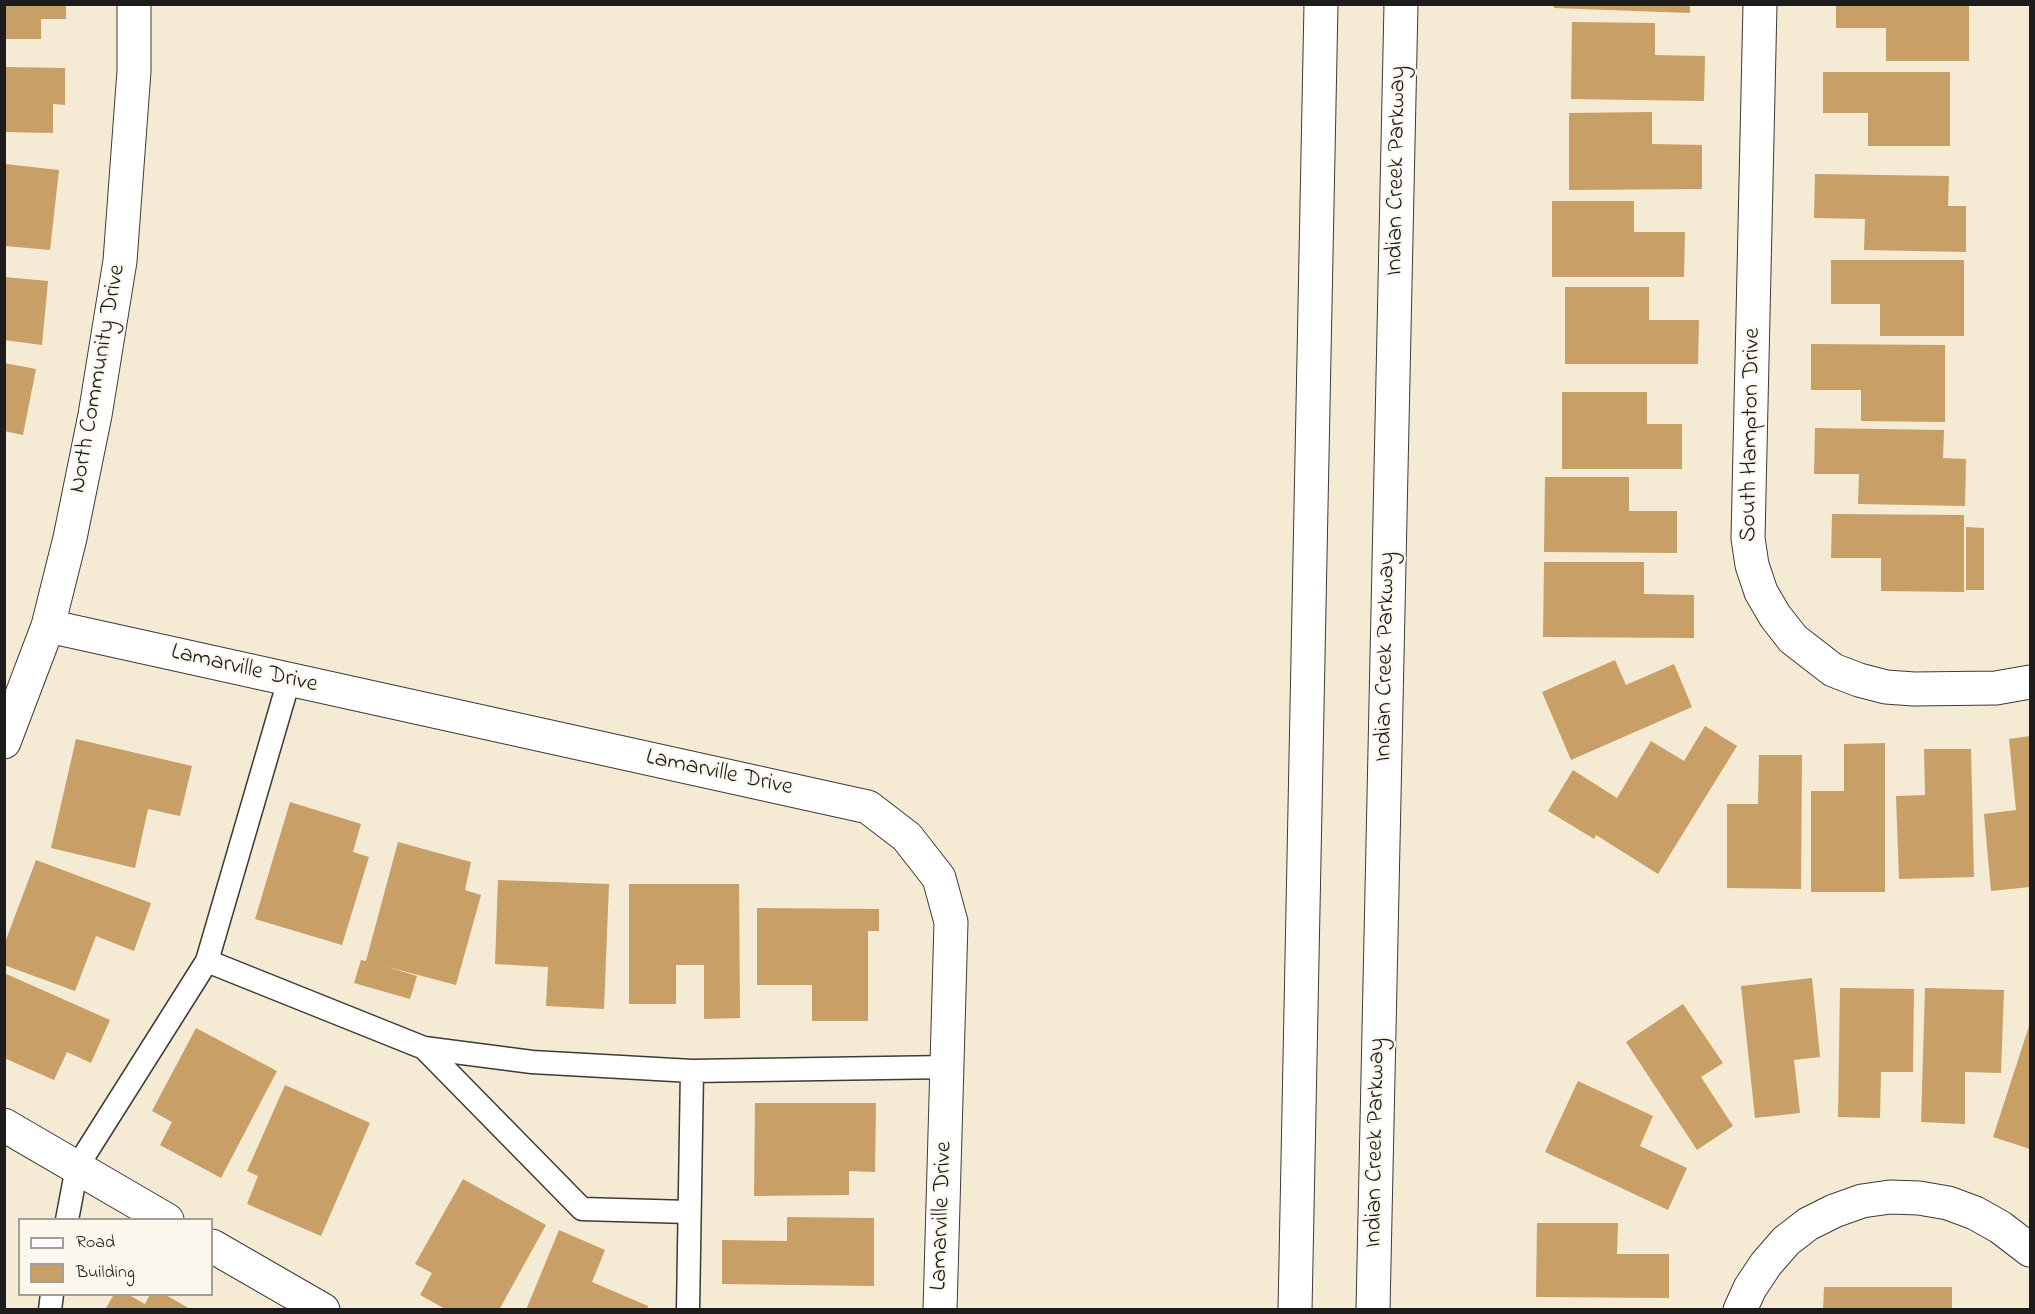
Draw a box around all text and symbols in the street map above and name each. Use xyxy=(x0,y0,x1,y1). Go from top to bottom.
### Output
street label: Indian Creek Parkway xyxy=(1382,66,1414,276)
street label: North Community Drive xyxy=(65,262,133,496)
street label: South Hampton Drive xyxy=(1736,328,1768,542)
street label: Indian Creek Parkway xyxy=(1371,552,1403,762)
street label: Lamarville Drive xyxy=(168,639,320,701)
street label: Lamarville Drive xyxy=(643,744,795,804)
street label: Indian Creek Parkway xyxy=(1361,1038,1393,1248)
street label: Lamarville Drive xyxy=(926,1141,960,1291)
legend xyxy=(18,1218,213,1296)
text: Road xyxy=(76,1230,115,1256)
text: Building xyxy=(76,1260,135,1286)

